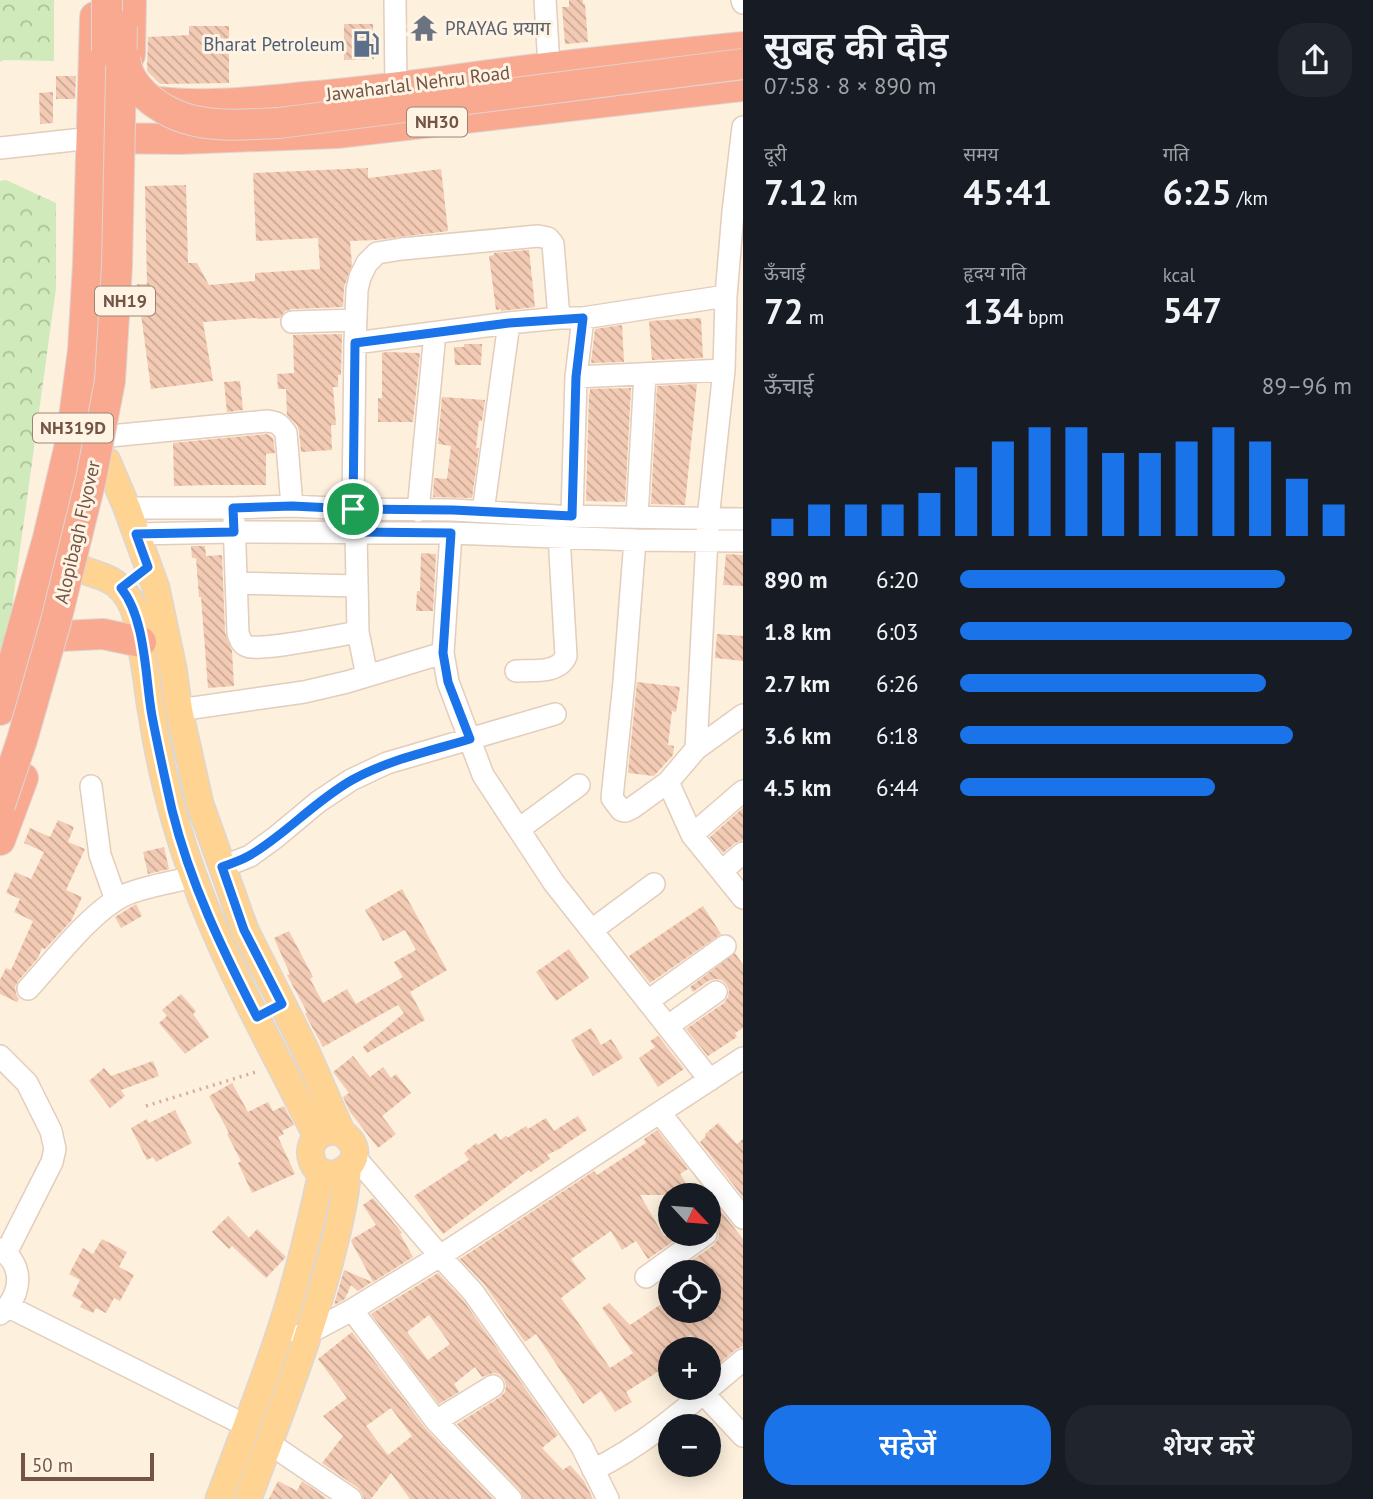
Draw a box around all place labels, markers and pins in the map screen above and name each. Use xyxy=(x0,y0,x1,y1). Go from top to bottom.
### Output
temple icon: PRAYAG प्रयाग xyxy=(409,13,439,43)
place label: PRAYAG प्रयाग xyxy=(445,16,551,40)
fuel station icon: Bharat Petroleum xyxy=(351,29,381,59)
place label: Bharat Petroleum xyxy=(203,32,345,56)
pin xyxy=(323,479,383,539)

